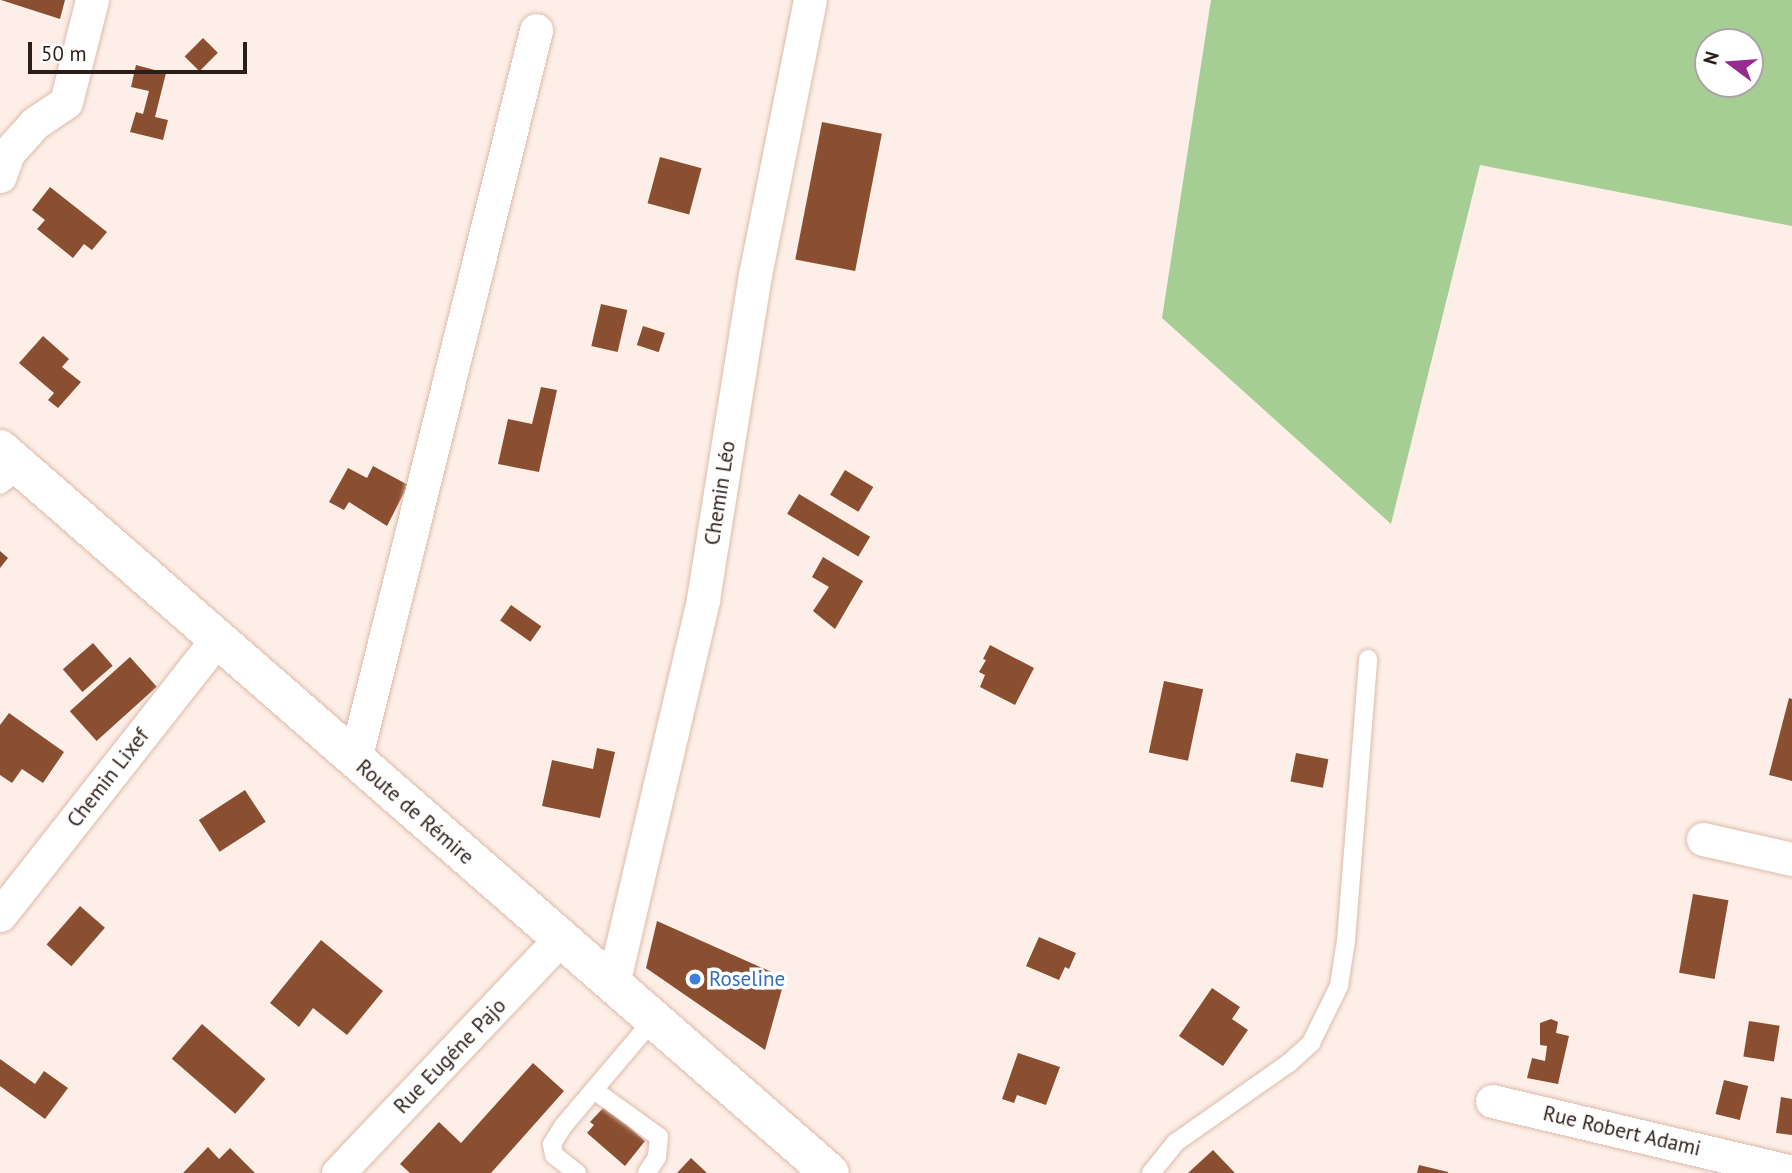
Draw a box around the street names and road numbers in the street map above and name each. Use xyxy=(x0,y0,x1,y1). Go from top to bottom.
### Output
street label: Chemin Léo xyxy=(699,439,741,547)
street label: Chemin Lixef xyxy=(62,724,154,832)
street label: Route de Rémire xyxy=(351,754,479,870)
street label: Rue Eugéne Pajo xyxy=(389,993,511,1119)
street label: Rue Robert Adami xyxy=(1540,1101,1704,1161)

